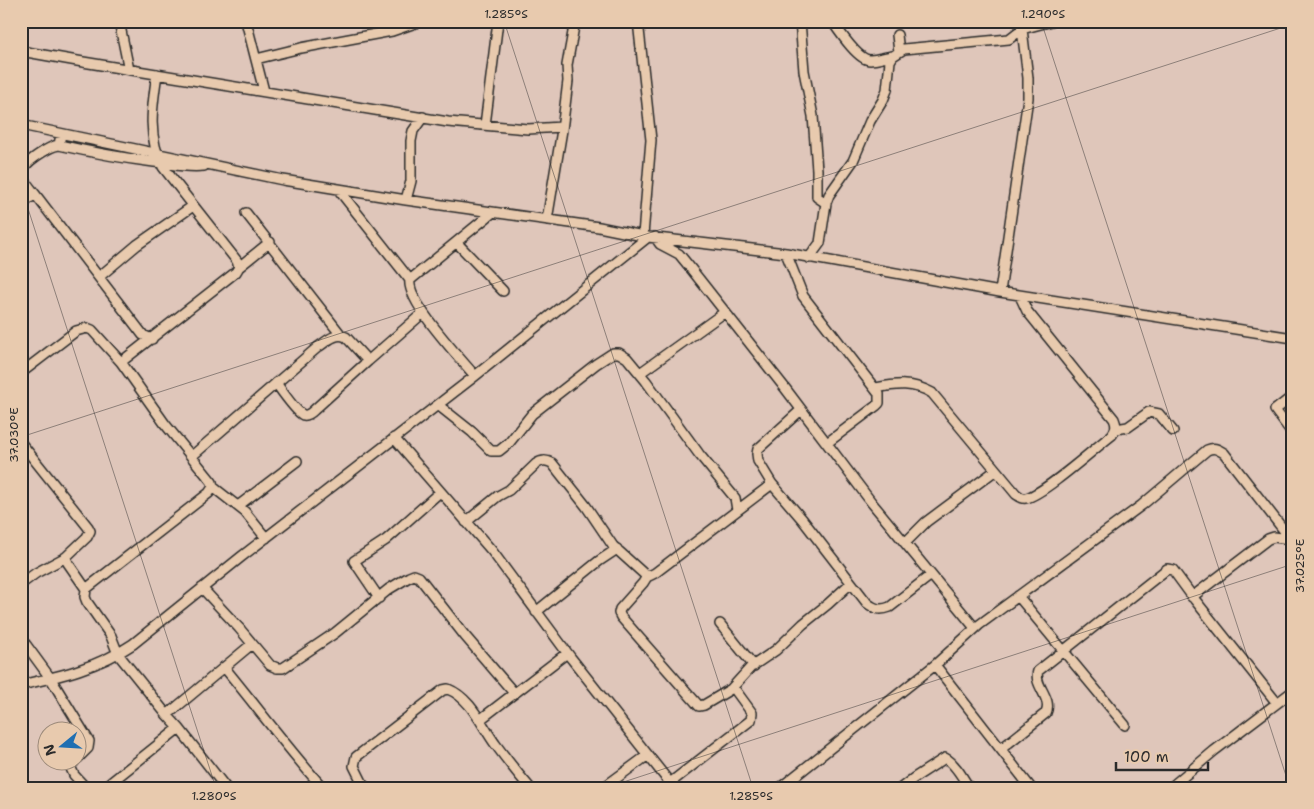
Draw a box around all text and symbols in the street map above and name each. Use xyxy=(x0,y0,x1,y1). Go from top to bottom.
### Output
text: 1.285°S xyxy=(484,6,528,22)
text: 1.290°S xyxy=(1021,6,1066,22)
text: 37.030°E xyxy=(6,407,22,463)
text: 37.025°E xyxy=(1292,539,1308,593)
north arrow xyxy=(38,722,88,772)
scale bar xyxy=(1116,739,1209,771)
text: N xyxy=(39,742,60,758)
text: 100 m xyxy=(1124,747,1169,767)
text: 1.280°S xyxy=(192,788,237,804)
text: 1.285°S xyxy=(729,788,773,804)

